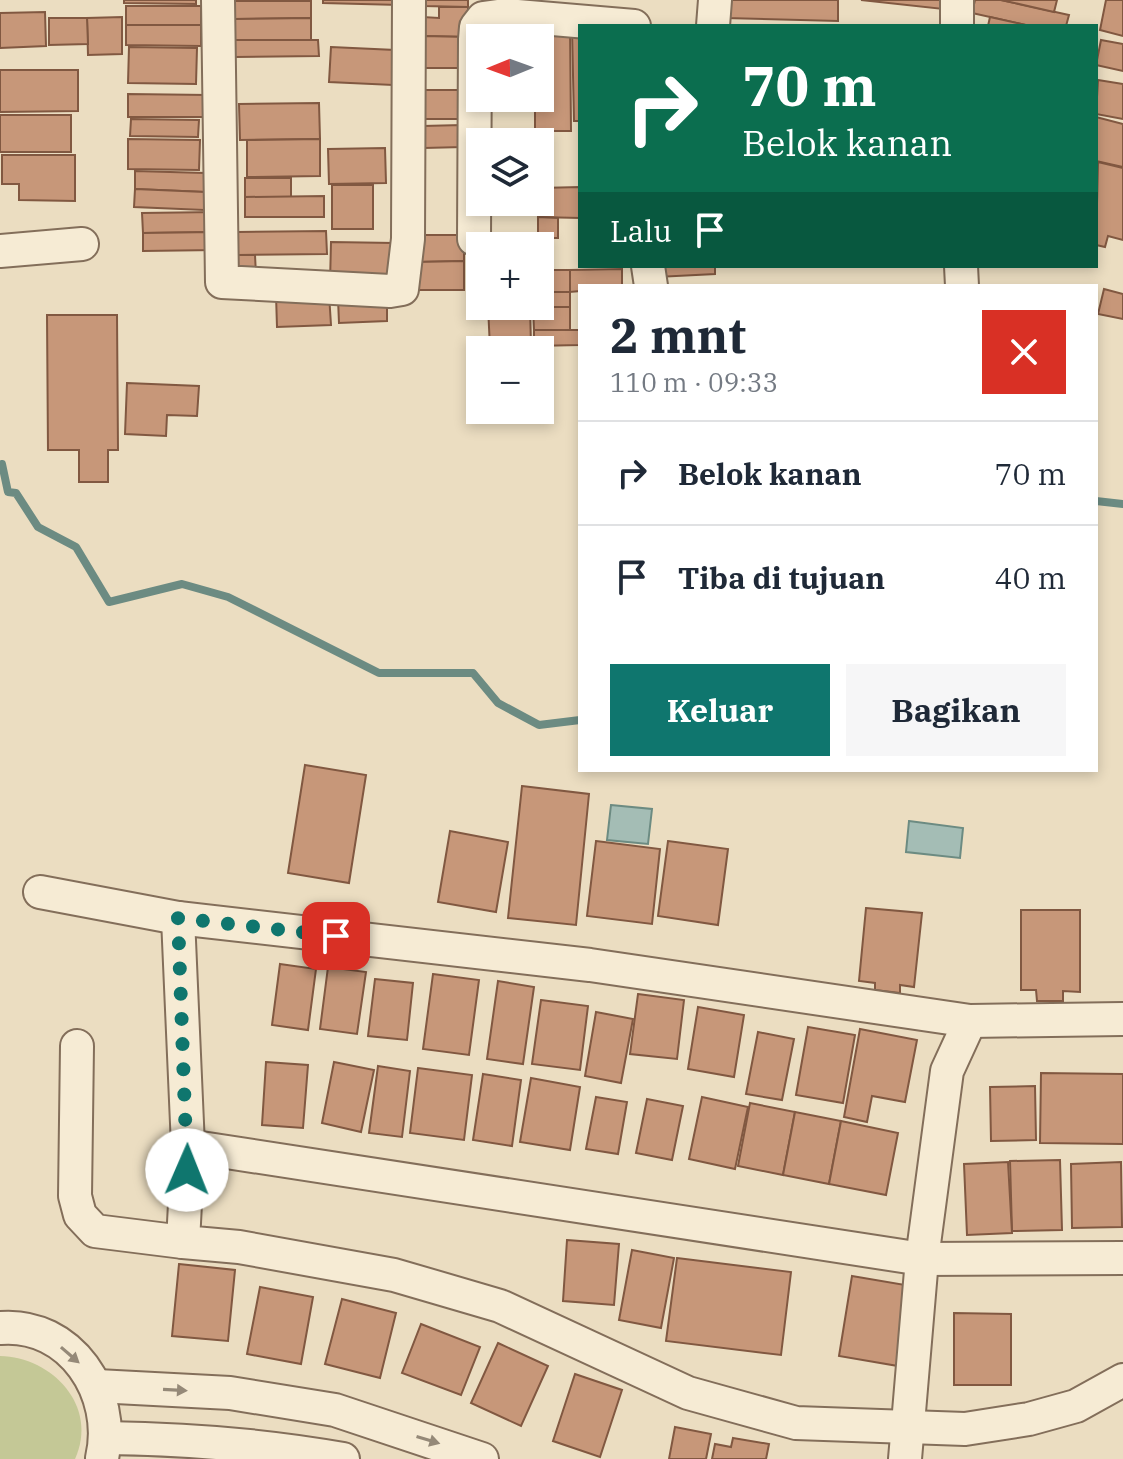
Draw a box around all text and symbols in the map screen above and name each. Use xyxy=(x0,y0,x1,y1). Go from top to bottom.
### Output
north arrow xyxy=(466,24,554,112)
map controls xyxy=(466,24,554,424)
text: 70 m xyxy=(742,49,877,121)
icon: right xyxy=(610,56,714,160)
text: Belok kanan xyxy=(742,119,952,166)
button: layers xyxy=(466,128,554,216)
icon: arrive xyxy=(688,208,732,252)
text: Lalu xyxy=(610,211,672,250)
button: + xyxy=(466,232,554,320)
text: 2 mnt xyxy=(610,304,746,366)
button: close xyxy=(982,310,1066,394)
button: − xyxy=(466,336,554,424)
text: 110 m · 09:33 xyxy=(610,365,778,399)
icon: right xyxy=(610,451,654,495)
text: Belok kanan xyxy=(678,454,862,493)
text: 70 m xyxy=(994,454,1066,493)
icon: arrive xyxy=(610,555,654,599)
text: Tiba di tujuan xyxy=(678,558,885,597)
text: 40 m xyxy=(994,558,1066,597)
button: Keluar xyxy=(610,664,830,756)
button: Bagikan xyxy=(846,664,1066,756)
pin xyxy=(302,902,370,970)
icon: arrive xyxy=(314,914,358,958)
position arrow xyxy=(145,1128,229,1212)
one-way arrow xyxy=(60,1346,80,1363)
one-way arrow xyxy=(162,1384,188,1397)
one-way arrow xyxy=(417,1434,441,1447)

